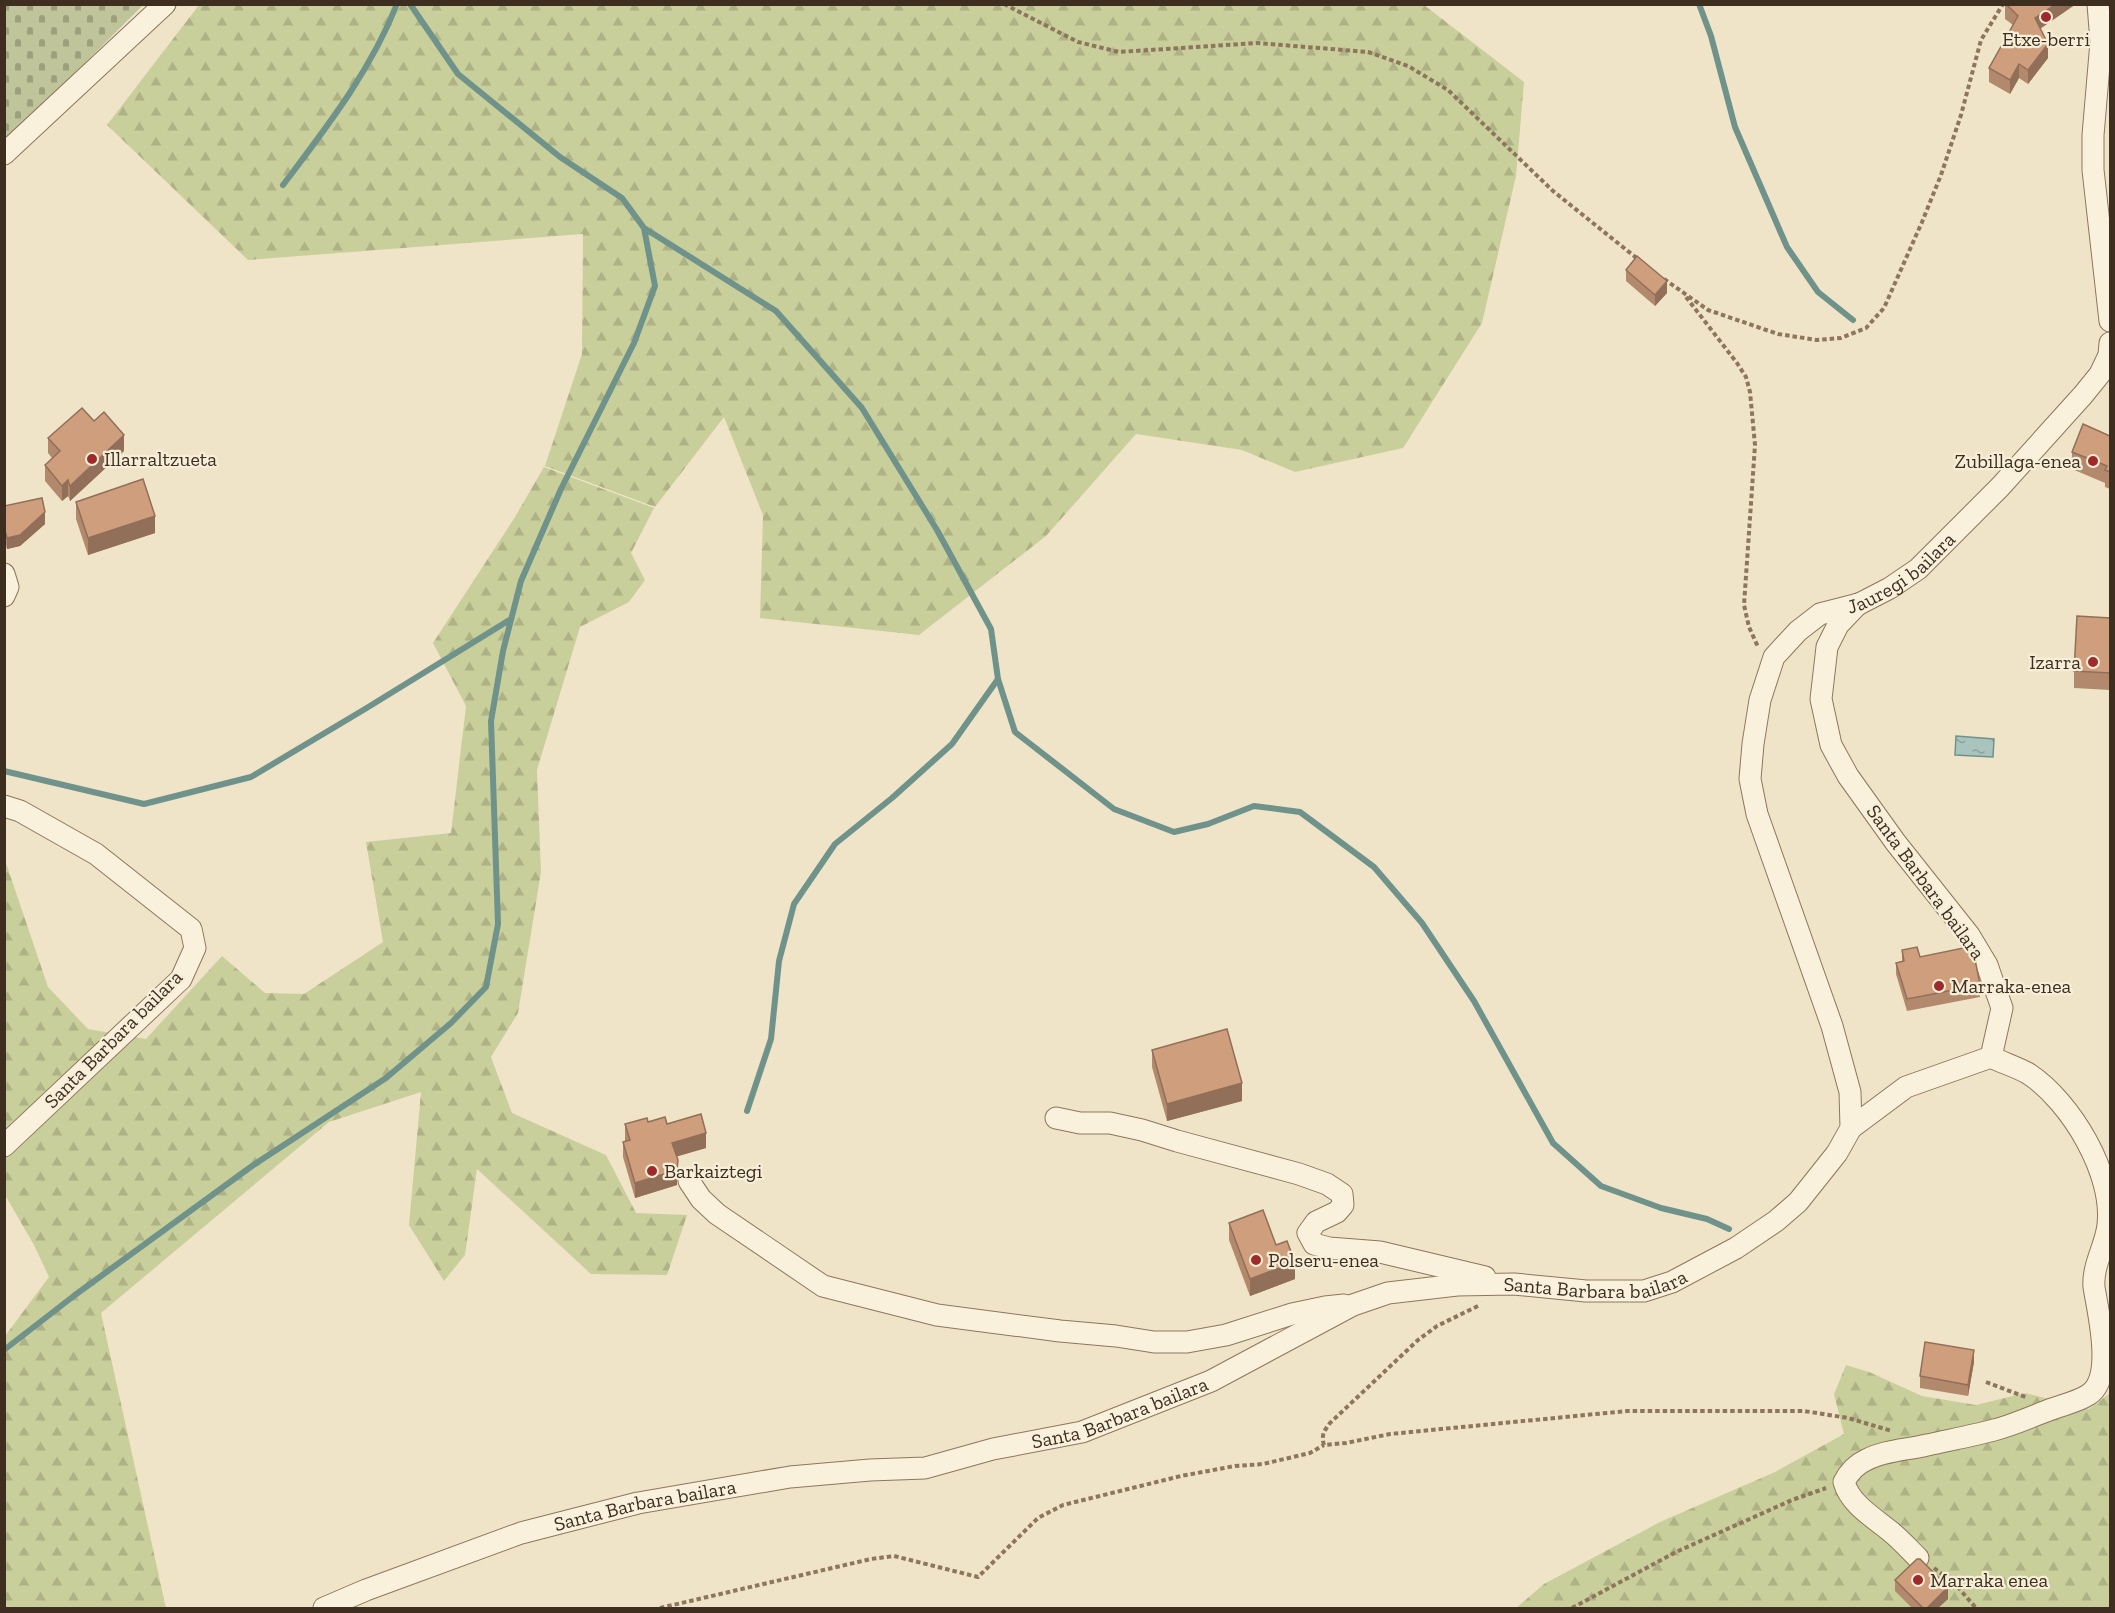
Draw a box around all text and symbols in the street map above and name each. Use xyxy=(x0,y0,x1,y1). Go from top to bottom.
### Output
marker: Etxe-berri xyxy=(2039,10,2053,24)
place label: Etxe-berri xyxy=(2002,27,2090,51)
place label: Illarraltzueta xyxy=(104,447,217,471)
place label: Zubillaga-enea xyxy=(1955,449,2081,473)
marker: Illarraltzueta xyxy=(85,452,99,466)
marker: Zubillaga-enea xyxy=(2086,454,2100,468)
street label: Jauregi bailara xyxy=(1845,527,1960,618)
place label: Izarra xyxy=(2029,650,2081,674)
marker: Izarra xyxy=(2086,655,2100,669)
street label: Santa Barbara bailara xyxy=(1862,800,1990,964)
street label: Santa Barbara bailara xyxy=(39,965,187,1113)
place label: Marraka-enea xyxy=(1951,974,2072,998)
marker: Marraka-enea xyxy=(1932,979,1946,993)
place label: Barkaiztegi xyxy=(664,1159,763,1183)
marker: Barkaiztegi xyxy=(645,1164,659,1178)
place label: Polseru-enea xyxy=(1268,1248,1379,1272)
marker: Polseru-enea xyxy=(1249,1253,1263,1267)
street label: Santa Barbara bailara xyxy=(1503,1264,1692,1303)
street label: Santa Barbara bailara xyxy=(1029,1371,1212,1453)
street label: Santa Barbara bailara xyxy=(551,1474,738,1536)
place label: Marraka enea xyxy=(1930,1568,2048,1592)
marker: Marraka enea xyxy=(1911,1573,1925,1587)

